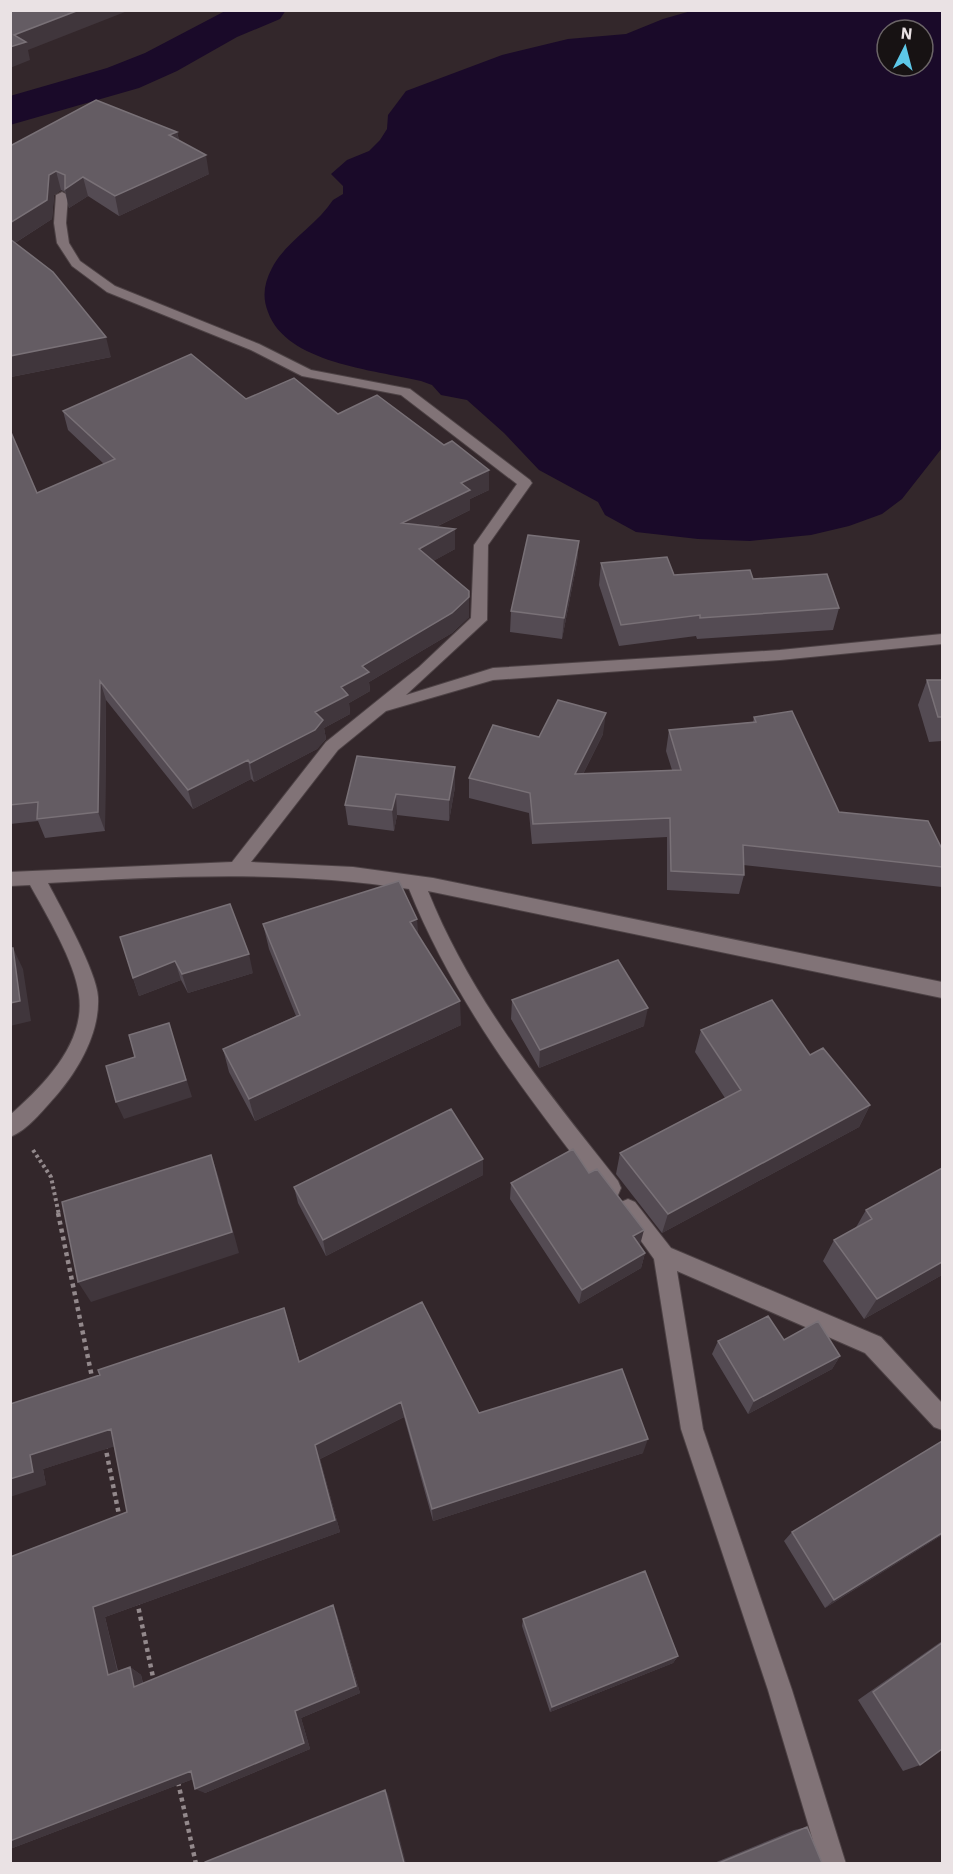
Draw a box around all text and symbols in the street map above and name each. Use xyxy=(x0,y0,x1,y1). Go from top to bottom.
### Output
north arrow xyxy=(875,18,935,78)
text: N xyxy=(900,23,913,44)

